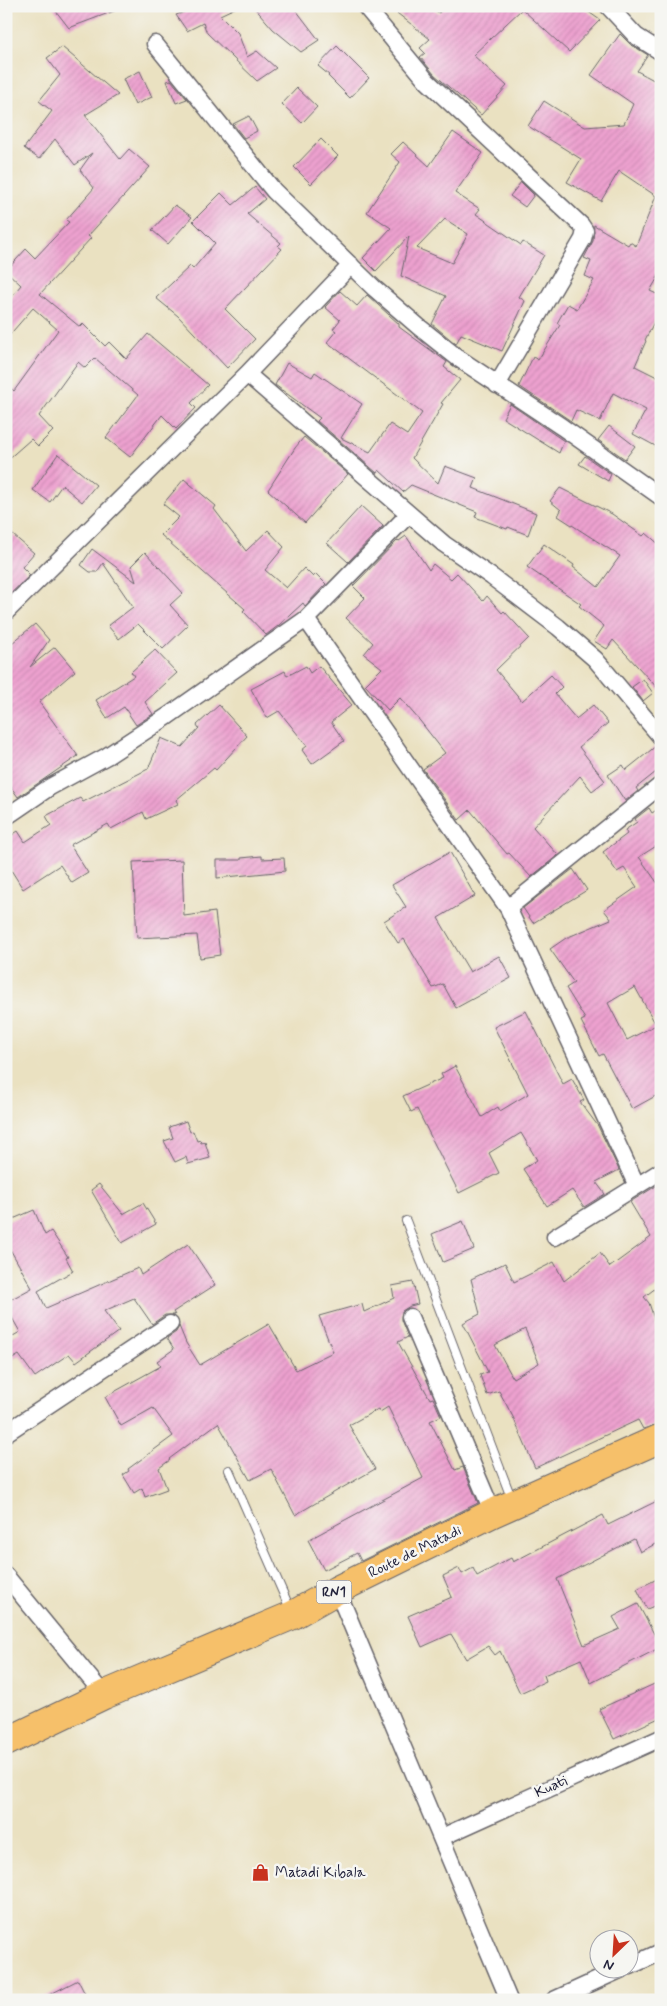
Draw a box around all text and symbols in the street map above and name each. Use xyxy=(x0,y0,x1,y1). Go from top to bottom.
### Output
street label: Route de Matadi xyxy=(365,1521,465,1583)
road number: RN1 xyxy=(316,1580,352,1604)
street label: Kuati xyxy=(532,1771,571,1803)
shop icon: Matadi Kibala xyxy=(251,1863,271,1883)
place label: Matadi Kibala xyxy=(275,1863,366,1883)
north arrow xyxy=(590,1928,640,1978)
text: N xyxy=(601,1955,617,1975)

